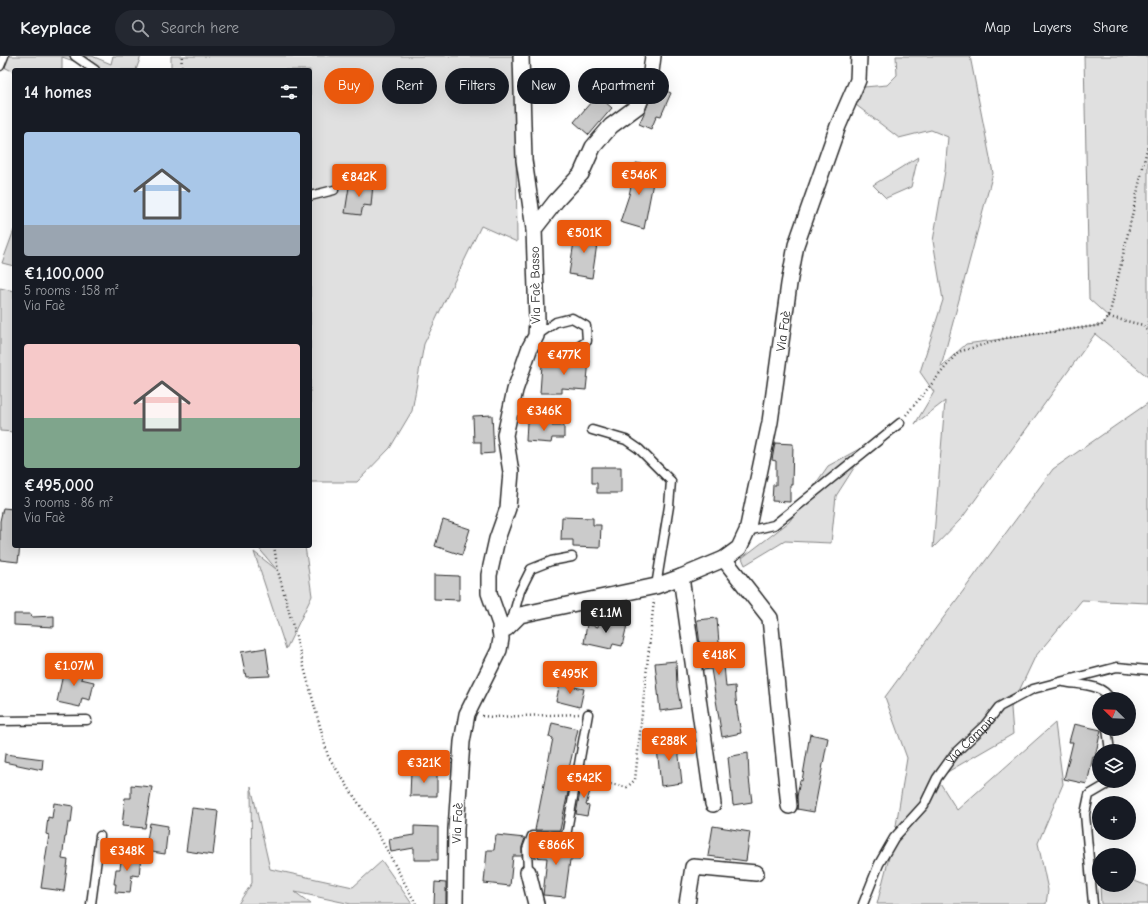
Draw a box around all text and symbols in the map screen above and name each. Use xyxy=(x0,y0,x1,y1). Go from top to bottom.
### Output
search box xyxy=(115,10,395,46)
text: Keyplace xyxy=(20,17,91,39)
icon: search xyxy=(129,17,151,39)
text: Search here xyxy=(161,19,239,37)
text: Map xyxy=(984,19,1011,36)
text: Layers xyxy=(1033,19,1071,36)
text: Share xyxy=(1093,19,1128,36)
chip: Buy xyxy=(324,68,374,104)
chip: Rent xyxy=(382,68,437,104)
chip: Filters xyxy=(445,68,509,104)
chip: New xyxy=(517,68,570,104)
chip: Apartment xyxy=(578,68,669,104)
icon: filters xyxy=(278,81,300,103)
text: 14 homes xyxy=(24,83,91,102)
icon: home xyxy=(126,158,198,230)
pin: €546K xyxy=(611,162,667,196)
pin: €842K xyxy=(331,164,387,198)
text: €546K xyxy=(621,167,657,182)
text: €842K xyxy=(341,169,377,184)
pin: €501K xyxy=(556,220,612,254)
text: €501K xyxy=(566,225,602,240)
street label: Via Faè Basso xyxy=(527,246,543,324)
text: €1,100,000 xyxy=(24,264,104,283)
text: 5 rooms · 158 m² xyxy=(24,283,118,298)
text: Via Faè xyxy=(24,298,65,313)
street label: Via Faè xyxy=(772,309,793,352)
pin: €477K xyxy=(536,342,592,376)
text: €477K xyxy=(547,347,581,362)
icon: home xyxy=(126,370,198,442)
pin: €346K xyxy=(516,398,572,432)
text: €346K xyxy=(526,403,562,418)
text: €495,000 xyxy=(24,476,94,495)
text: 3 rooms · 86 m² xyxy=(24,495,113,510)
text: Via Faè xyxy=(24,510,65,525)
pin: €1.1M xyxy=(578,600,634,634)
text: €1.1M xyxy=(590,605,622,620)
pin: €418K xyxy=(691,642,747,676)
text: €418K xyxy=(702,647,736,662)
pin: €1.07M xyxy=(41,653,107,687)
text: €1.07M xyxy=(54,658,94,673)
pin: €495K xyxy=(542,661,598,695)
text: €495K xyxy=(552,666,588,681)
north arrow xyxy=(1092,692,1136,736)
map controls xyxy=(1092,692,1136,892)
street label: Via Campin xyxy=(942,712,998,766)
pin: €288K xyxy=(641,728,697,762)
text: €288K xyxy=(651,733,687,748)
button: layers xyxy=(1092,744,1136,788)
pin: €321K xyxy=(396,750,452,784)
text: €321K xyxy=(407,755,441,770)
pin: €542K xyxy=(556,765,612,799)
text: €542K xyxy=(566,770,602,785)
button: + xyxy=(1092,796,1136,840)
street label: Via Faè xyxy=(448,802,465,844)
pin: €866K xyxy=(528,832,584,866)
text: €866K xyxy=(538,837,574,852)
pin: €348K xyxy=(99,838,155,872)
text: €348K xyxy=(109,843,145,858)
button: − xyxy=(1092,848,1136,892)

